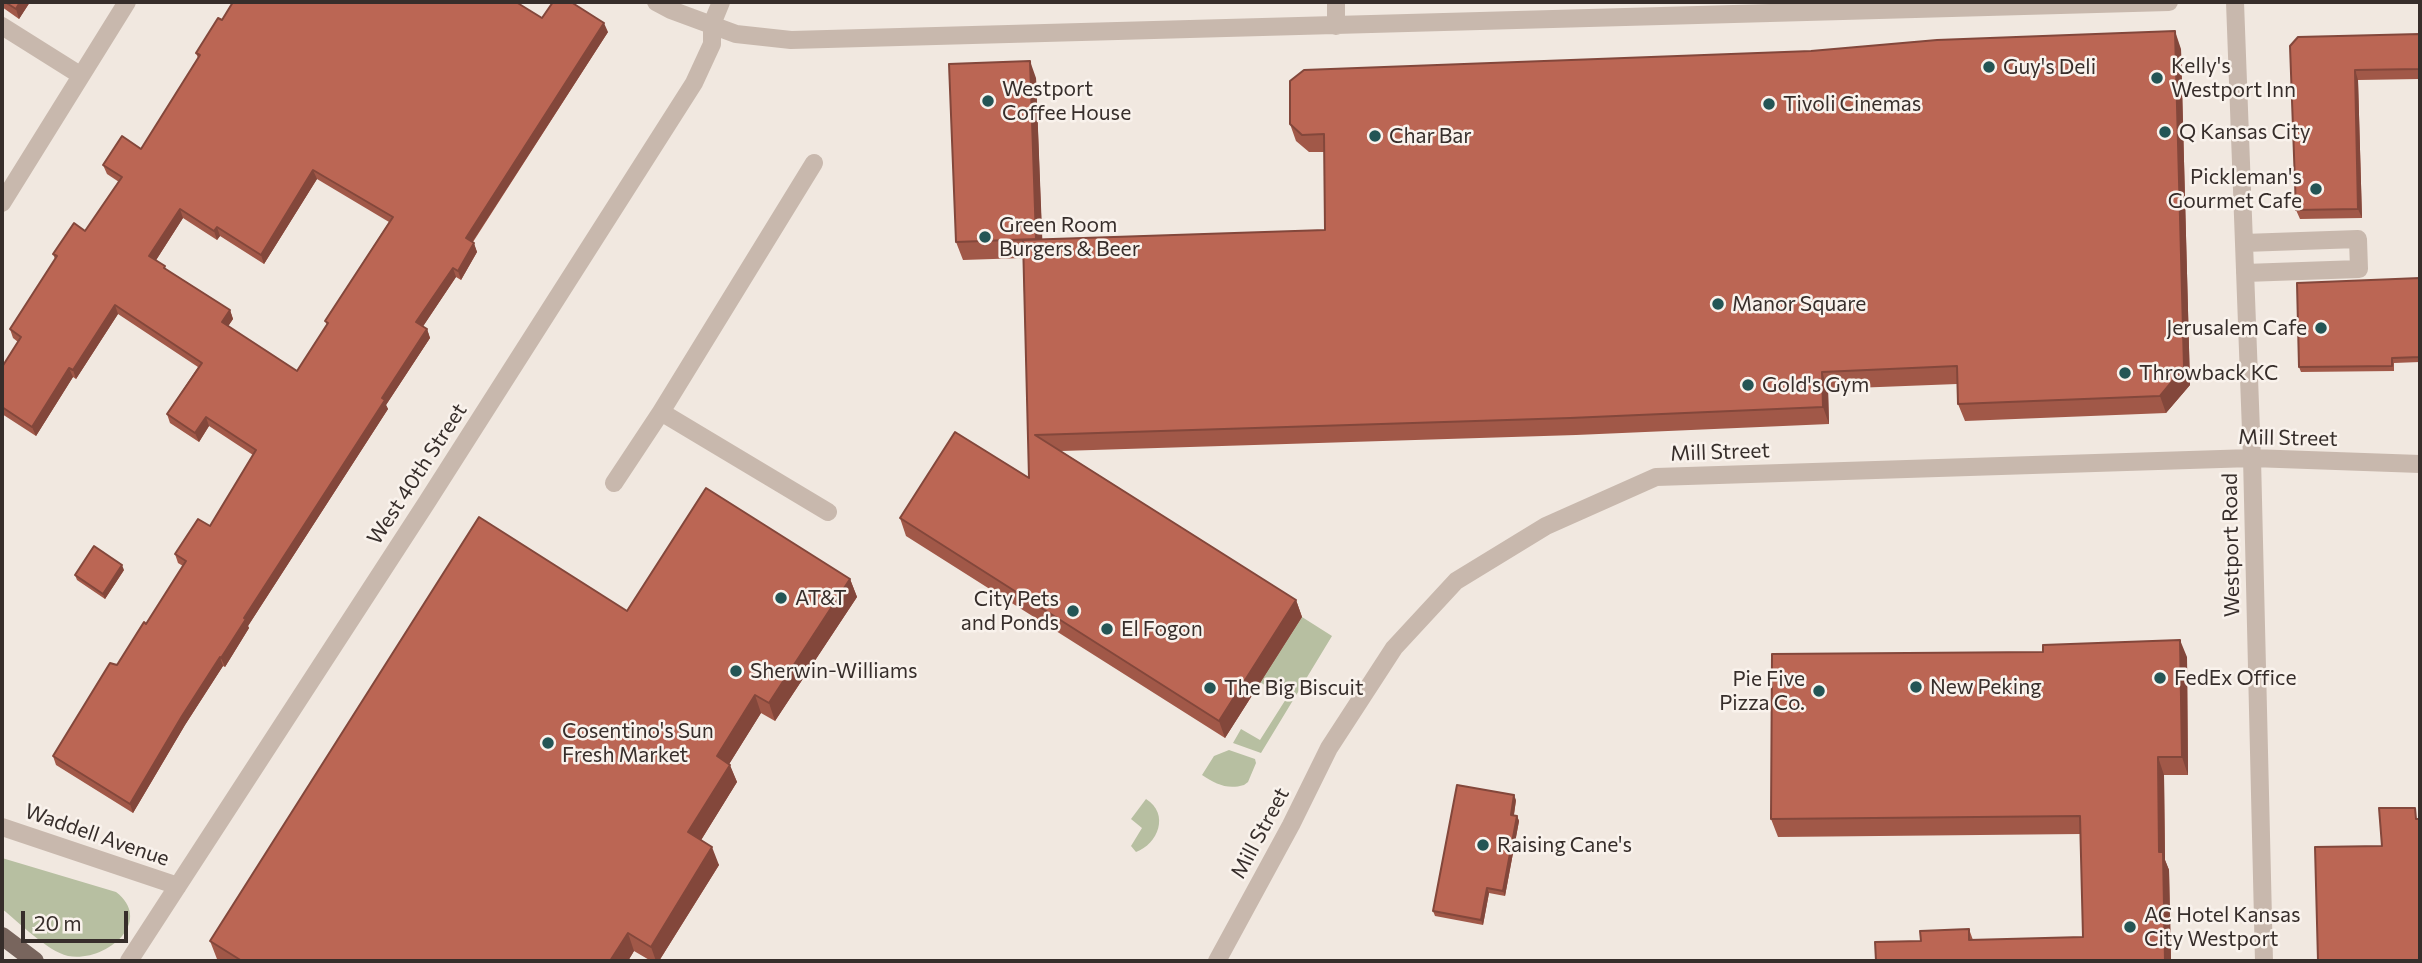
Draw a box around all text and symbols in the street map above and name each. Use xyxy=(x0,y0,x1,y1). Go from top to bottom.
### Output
place label: Kelly's Westport Inn xyxy=(2171,53,2296,103)
place label: Guy's Deli xyxy=(2003,54,2096,80)
marker: Guy's Deli xyxy=(1981,59,1997,75)
marker: Kelly's Westport Inn xyxy=(2149,70,2165,86)
place label: Westport Coffee House xyxy=(1002,76,1131,126)
place label: Tivoli Cinemas xyxy=(1783,91,1921,117)
marker: Westport Coffee House xyxy=(980,93,996,109)
marker: Tivoli Cinemas xyxy=(1761,96,1777,112)
place label: Q Kansas City xyxy=(2179,119,2311,145)
place label: Char Bar xyxy=(1389,123,1472,149)
marker: Q Kansas City xyxy=(2157,124,2173,140)
marker: Char Bar xyxy=(1367,128,1383,144)
place label: Pickleman's Gourmet Cafe xyxy=(2168,164,2302,214)
marker: Pickleman's Gourmet Cafe xyxy=(2308,181,2324,197)
place label: Green Room Burgers & Beer xyxy=(999,212,1140,262)
marker: Green Room Burgers & Beer xyxy=(977,229,993,245)
place label: Manor Square xyxy=(1732,291,1866,317)
marker: Manor Square xyxy=(1710,296,1726,312)
place label: Jerusalem Cafe xyxy=(2166,315,2307,341)
marker: Jerusalem Cafe xyxy=(2313,320,2329,336)
place label: Throwback KC xyxy=(2139,360,2278,386)
marker: Throwback KC xyxy=(2117,365,2133,381)
place label: Gold's Gym xyxy=(1762,372,1869,398)
marker: Gold's Gym xyxy=(1740,377,1756,393)
street label: West 40th Street xyxy=(362,399,472,549)
street label: Mill Street xyxy=(2238,425,2338,451)
street label: Mill Street xyxy=(1670,438,1770,466)
street label: Westport Road xyxy=(2217,473,2245,617)
place label: AT&T xyxy=(795,585,847,611)
place label: City Pets and Ponds xyxy=(961,586,1059,636)
marker: AT&T xyxy=(773,590,789,606)
marker: City Pets and Ponds xyxy=(1065,603,1081,619)
place label: El Fogon xyxy=(1121,616,1203,642)
marker: El Fogon xyxy=(1099,621,1115,637)
place label: Sherwin-Williams xyxy=(750,658,918,684)
marker: Sherwin-Williams xyxy=(728,663,744,679)
place label: FedEx Office xyxy=(2174,665,2297,691)
place label: Pie Five Pizza Co. xyxy=(1719,666,1805,716)
marker: FedEx Office xyxy=(2152,670,2168,686)
place label: New Peking xyxy=(1930,674,2042,700)
place label: The Big Biscuit xyxy=(1224,675,1364,701)
marker: New Peking xyxy=(1908,679,1924,695)
marker: The Big Biscuit xyxy=(1202,680,1218,696)
marker: Pie Five Pizza Co. xyxy=(1811,683,1827,699)
place label: Cosentino's Sun Fresh Market xyxy=(562,718,714,768)
marker: Cosentino's Sun Fresh Market xyxy=(540,735,556,751)
street label: Mill Street xyxy=(1226,783,1294,883)
street label: Waddell Avenue xyxy=(21,798,173,872)
place label: Raising Cane's xyxy=(1497,832,1632,858)
marker: Raising Cane's xyxy=(1475,837,1491,853)
scale bar xyxy=(24,897,131,941)
place label: AC Hotel Kansas City Westport xyxy=(2144,902,2300,952)
text: 20 m xyxy=(34,910,82,935)
marker: AC Hotel Kansas City Westport xyxy=(2122,919,2138,935)

